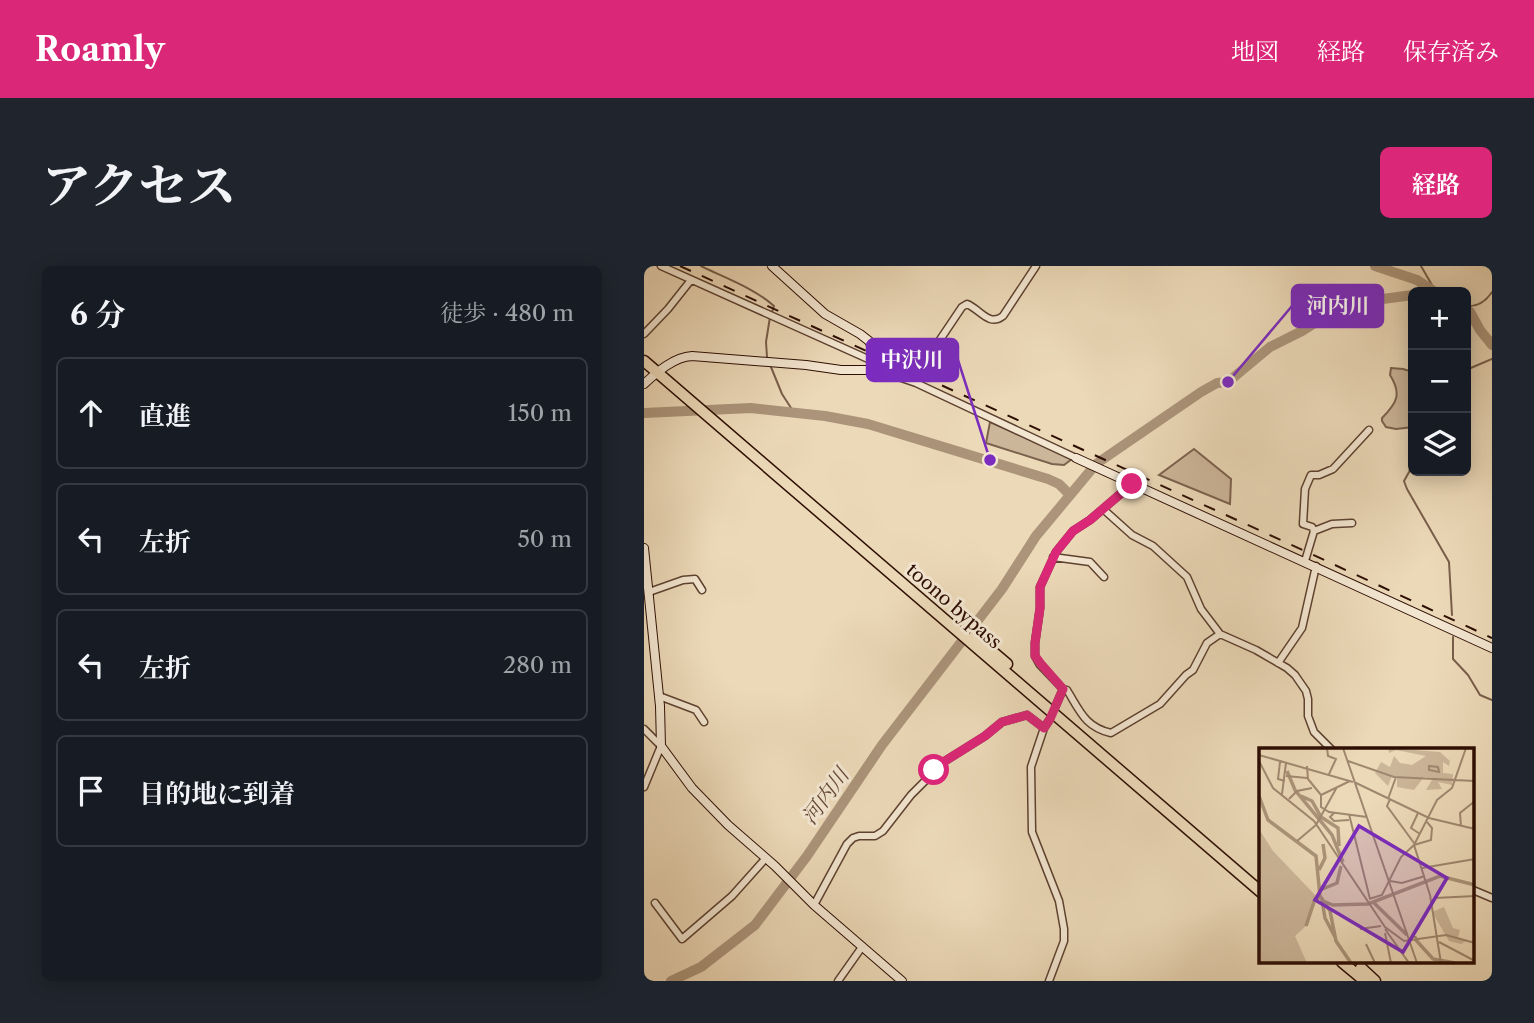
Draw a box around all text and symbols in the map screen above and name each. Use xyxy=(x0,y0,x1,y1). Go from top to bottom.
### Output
text: Roamly xyxy=(35,29,165,70)
text: 地図 xyxy=(1231,37,1279,66)
text: 経路 xyxy=(1317,37,1365,66)
text: 保存済み xyxy=(1403,37,1499,66)
button: 経路 xyxy=(1380,147,1492,218)
text: アクセス xyxy=(42,155,237,216)
callout: 河内川 xyxy=(1292,285,1383,327)
map controls xyxy=(1408,287,1471,476)
button: + xyxy=(1408,287,1471,350)
text: 河内川 xyxy=(1307,293,1370,318)
text: 6 分 xyxy=(70,296,125,333)
text: 徒歩 · 480 m xyxy=(440,299,574,327)
callout: 中沢川 xyxy=(867,339,958,381)
text: 中沢川 xyxy=(881,347,944,372)
button: − xyxy=(1408,350,1471,413)
icon: ahead xyxy=(72,394,110,432)
text: 150 m xyxy=(508,399,572,427)
text: 直進 xyxy=(139,400,191,432)
button: layers xyxy=(1408,413,1471,476)
route end xyxy=(1116,468,1147,499)
icon: left xyxy=(72,520,110,558)
text: 50 m xyxy=(517,525,572,553)
text: 左折 xyxy=(139,526,191,558)
street label: toono bypass xyxy=(902,558,1006,654)
icon: left xyxy=(72,646,110,684)
text: 280 m xyxy=(503,651,572,679)
text: 左折 xyxy=(139,652,191,684)
inset map xyxy=(1259,748,1474,964)
route start xyxy=(918,754,949,785)
water label: 河内川 xyxy=(796,762,855,829)
icon: arrive xyxy=(72,772,110,810)
text: 目的地に到着 xyxy=(139,778,295,810)

